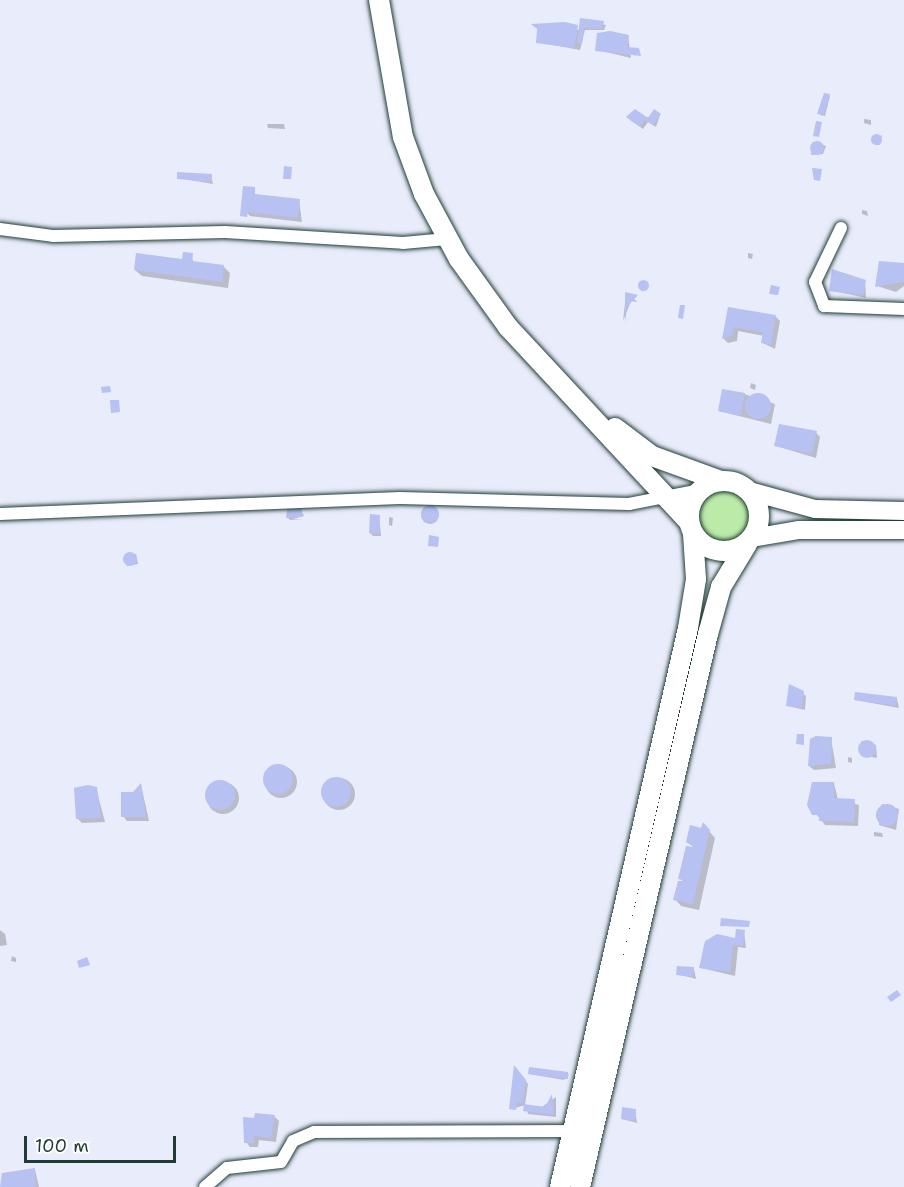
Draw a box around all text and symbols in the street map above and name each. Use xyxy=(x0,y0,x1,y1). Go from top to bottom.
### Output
scale bar xyxy=(27,1124,178,1162)
text: 100 m xyxy=(35,1134,89,1158)

